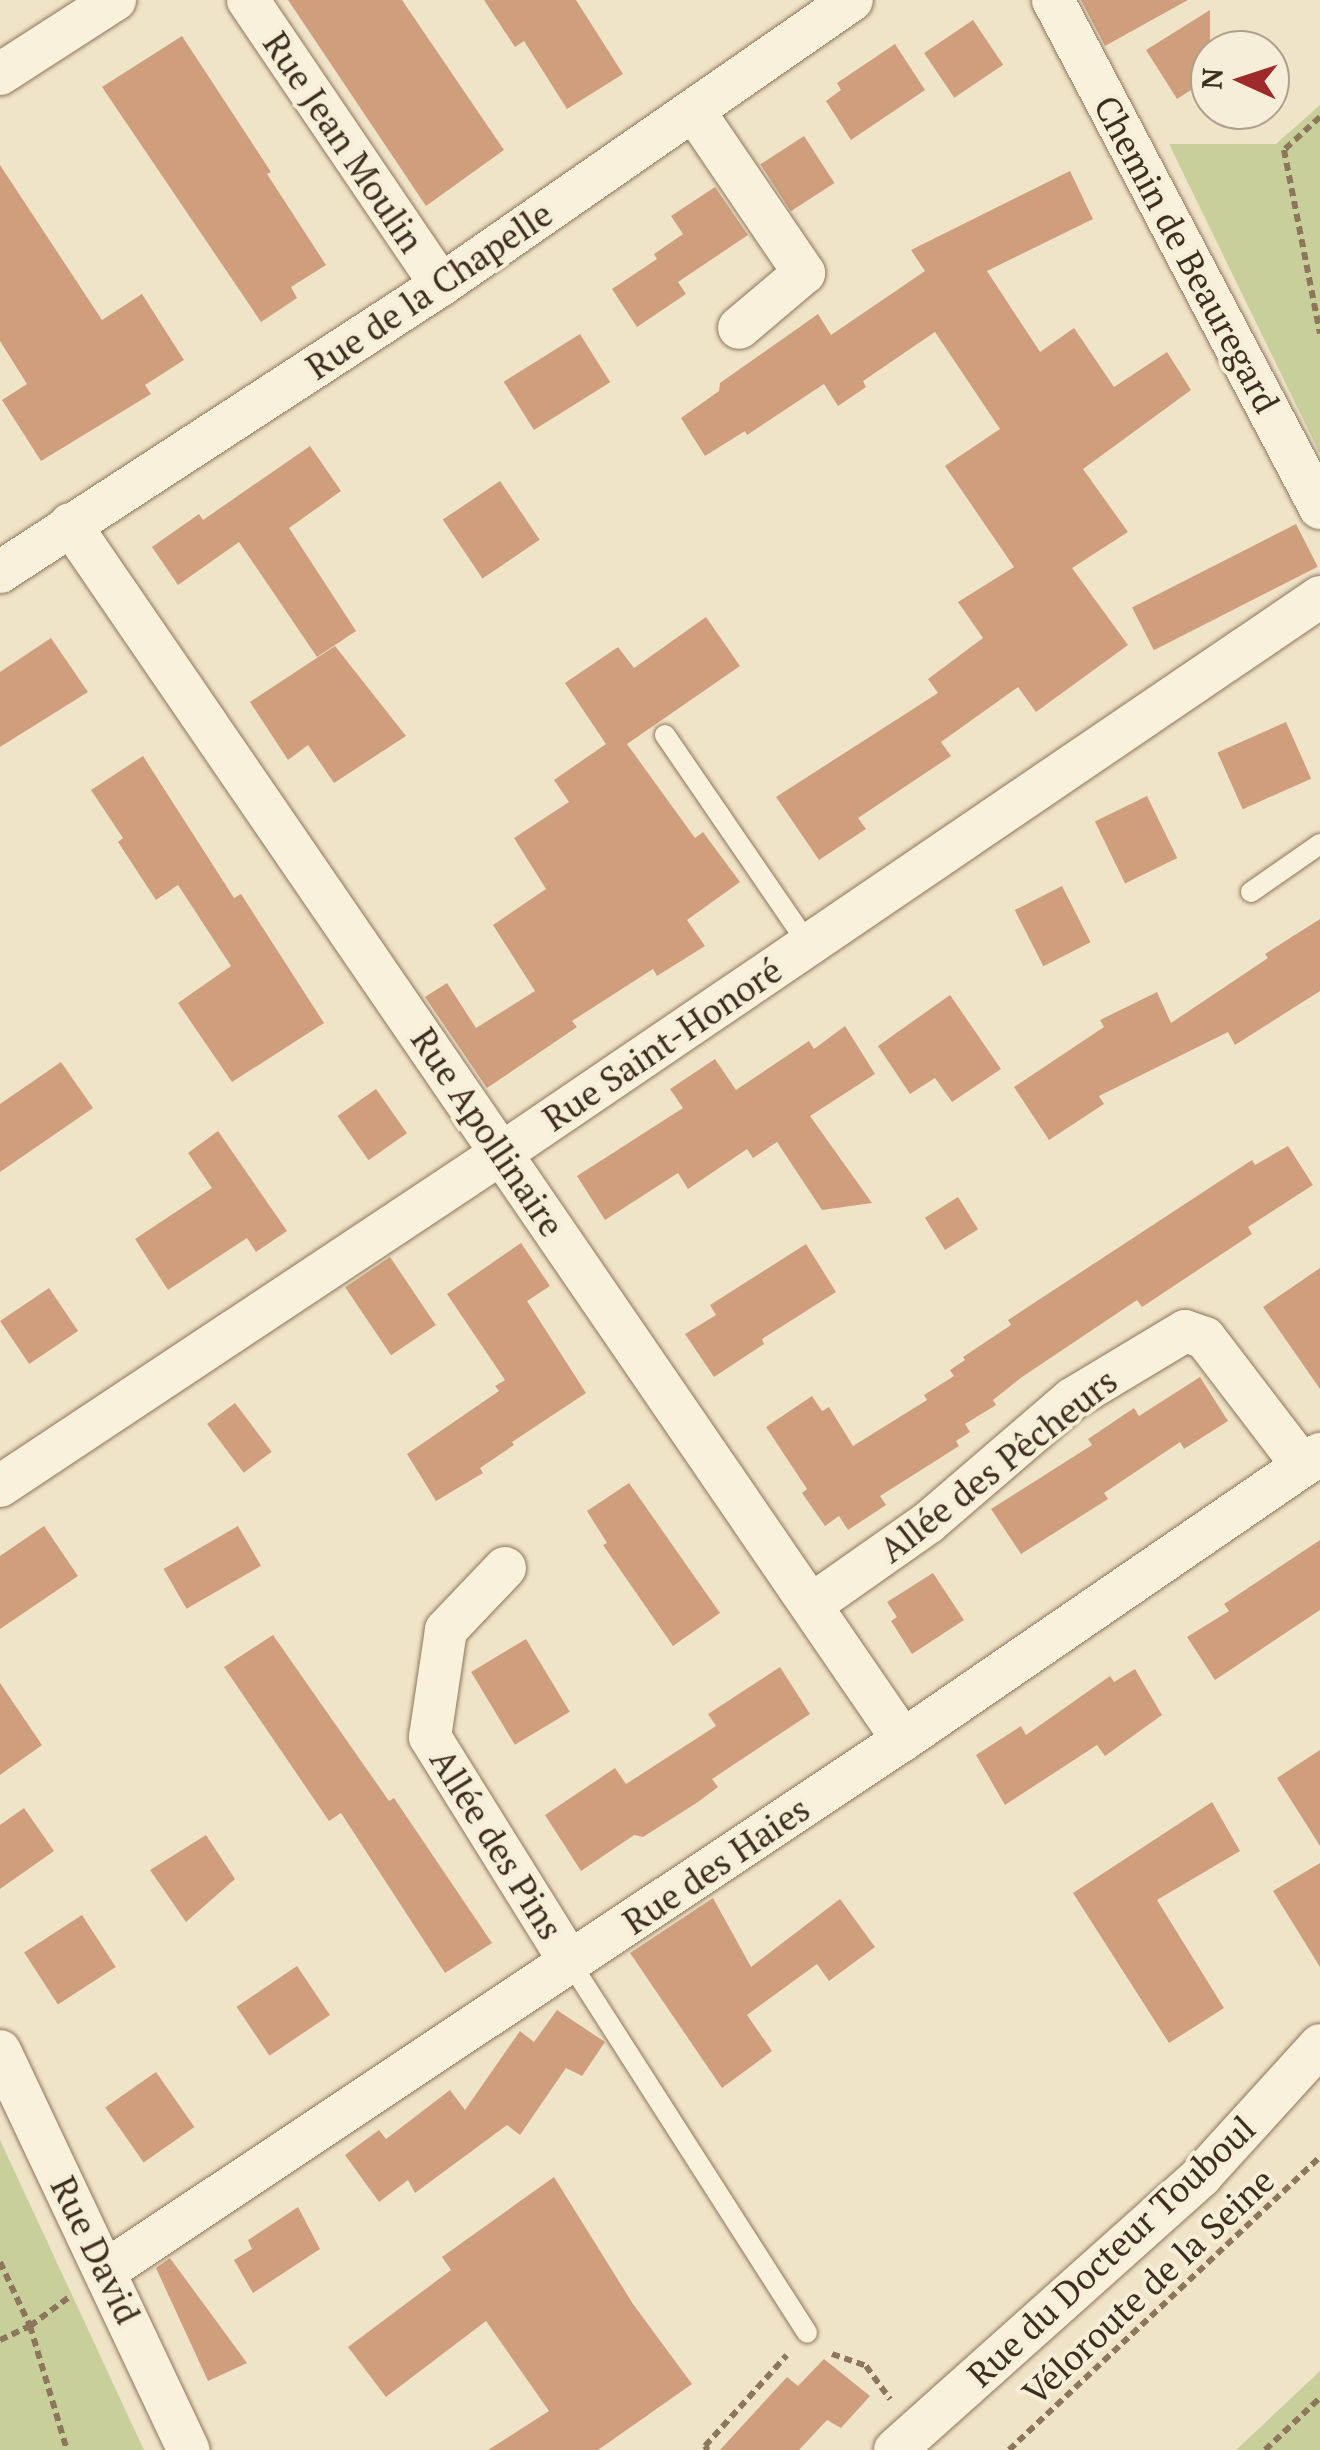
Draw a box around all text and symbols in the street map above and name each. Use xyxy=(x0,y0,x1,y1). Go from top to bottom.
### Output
street label: Rue Jean Moulin xyxy=(255,24,433,260)
north arrow xyxy=(1190,30,1290,130)
text: N xyxy=(1193,67,1231,90)
street label: Chemin de Beauregard xyxy=(1086,88,1288,420)
street label: Rue de la Chapelle xyxy=(298,192,560,388)
street label: Rue Saint-Honoré xyxy=(535,949,789,1139)
street label: Rue Apollinaire xyxy=(403,1019,573,1245)
street label: Allée des Pêcheurs xyxy=(871,1359,1125,1571)
street label: Allée des Pins xyxy=(422,1741,572,1947)
street label: Rue des Haies xyxy=(615,1787,817,1943)
street label: Rue du Docteur Touboul xyxy=(959,2107,1263,2395)
street label: Véloroute de la Seine xyxy=(1014,2159,1282,2413)
street label: Rue David xyxy=(42,2169,150,2331)

